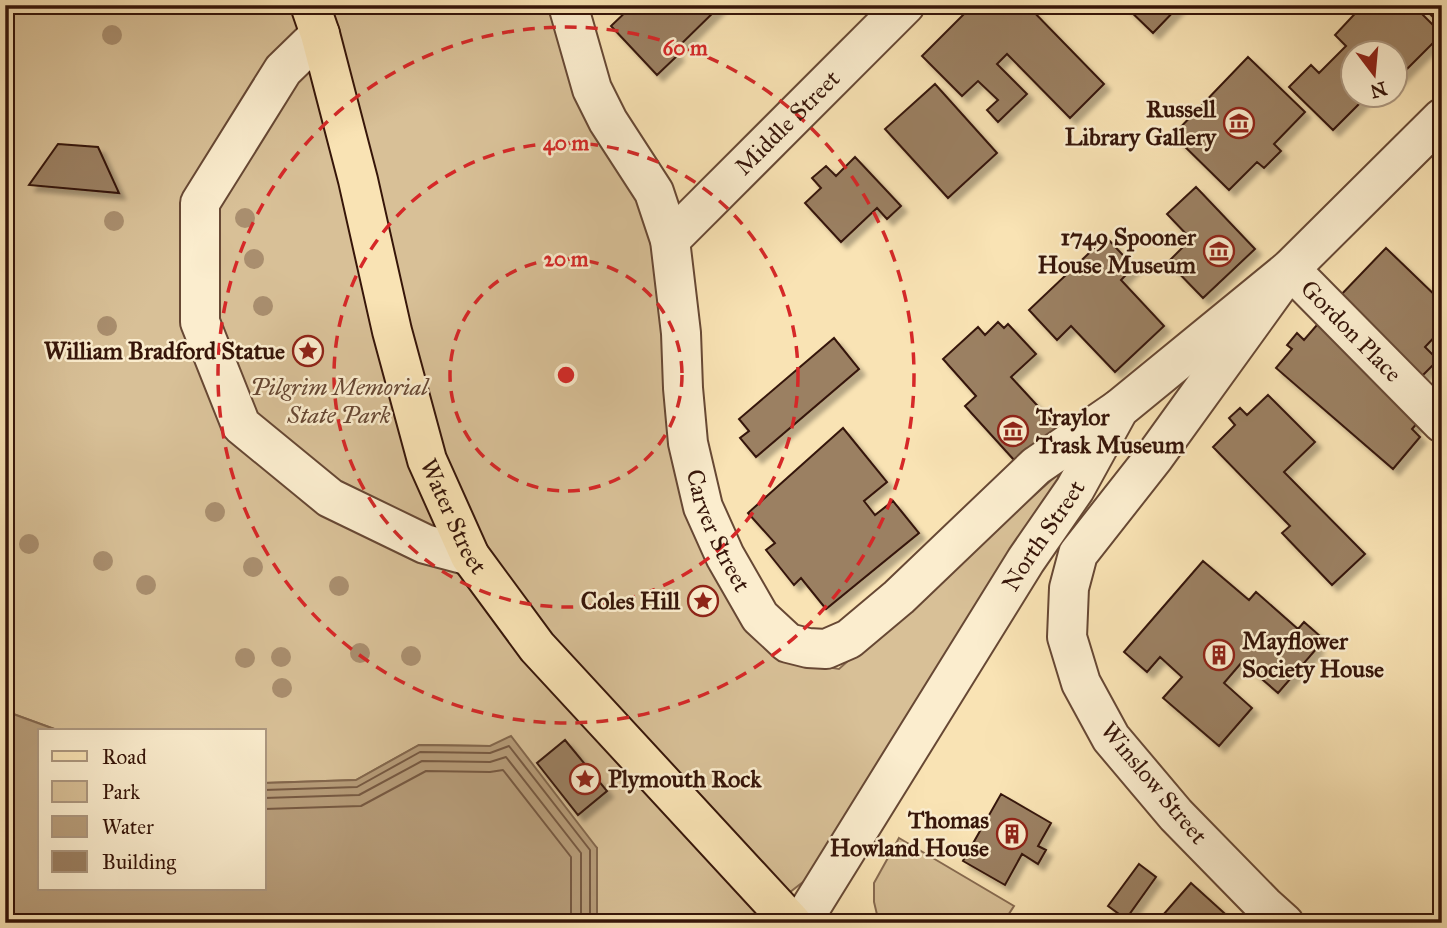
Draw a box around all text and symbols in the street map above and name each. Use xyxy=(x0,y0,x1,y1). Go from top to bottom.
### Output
text: 60 m xyxy=(662,35,708,61)
north arrow xyxy=(1338,38,1408,108)
street label: Middle Street xyxy=(728,63,847,182)
text: N xyxy=(1368,77,1389,103)
place label: Russell Library Gallery xyxy=(1065,94,1218,152)
museum icon: Russell Library Gallery xyxy=(1222,106,1256,140)
text: 40 m xyxy=(543,130,589,156)
place label: 1749 Spooner House Museum xyxy=(1038,222,1197,280)
museum icon: 1749 Spooner House Museum xyxy=(1202,234,1236,268)
text: 20 m xyxy=(544,246,589,272)
street label: Gordon Place xyxy=(1294,274,1408,388)
place icon: William Bradford Statue xyxy=(291,334,325,368)
place label: William Bradford Statue xyxy=(44,336,285,366)
centre of rings xyxy=(554,363,578,387)
park label: Pilgrim Memorial State Park xyxy=(250,372,430,430)
place label: Traylor Trask Museum xyxy=(1035,402,1186,460)
museum icon: Traylor Trask Museum xyxy=(996,414,1030,448)
street label: Water Street xyxy=(413,454,494,580)
street label: Carver Street xyxy=(680,466,758,597)
street label: North Street xyxy=(995,475,1092,597)
place icon: Coles Hill xyxy=(686,584,720,618)
place label: Coles Hill xyxy=(581,586,681,616)
place label: Mayflower Society House xyxy=(1242,626,1384,684)
building icon: Mayflower Society House xyxy=(1202,638,1236,672)
street label: Winslow Street xyxy=(1094,716,1214,851)
legend xyxy=(38,729,266,890)
text: Road xyxy=(102,744,147,770)
place icon: Plymouth Rock xyxy=(568,762,602,796)
place label: Plymouth Rock xyxy=(608,764,762,794)
text: Park xyxy=(102,779,140,805)
place label: Thomas Howland House xyxy=(830,805,989,863)
text: Water xyxy=(102,814,154,840)
building icon: Thomas Howland House xyxy=(995,817,1029,851)
text: Building xyxy=(102,849,176,875)

